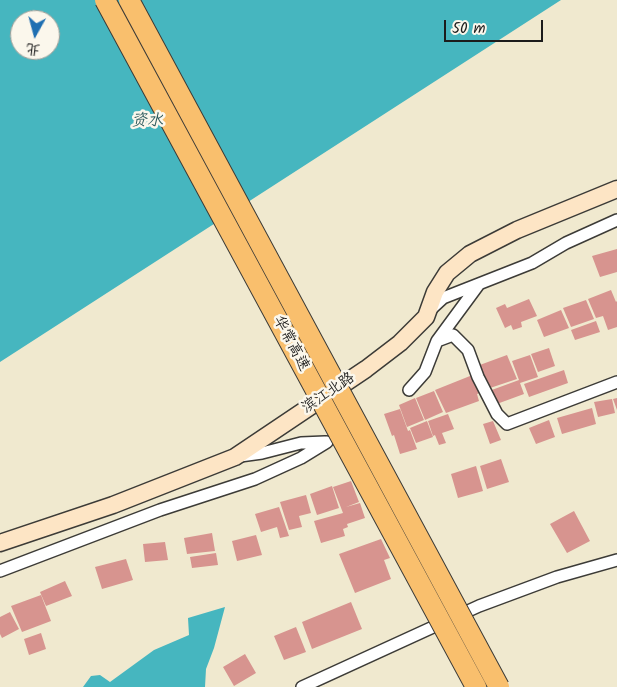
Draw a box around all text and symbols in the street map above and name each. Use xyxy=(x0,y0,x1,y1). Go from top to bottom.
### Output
north arrow xyxy=(10,10,60,60)
scale bar xyxy=(447,10,546,42)
text: 50 m xyxy=(452,17,486,41)
text: 北 xyxy=(25,37,42,61)
water label: 资水 xyxy=(131,112,163,132)
street label: 华常高速 xyxy=(268,313,312,375)
street label: 滨江北路 xyxy=(299,370,359,418)

